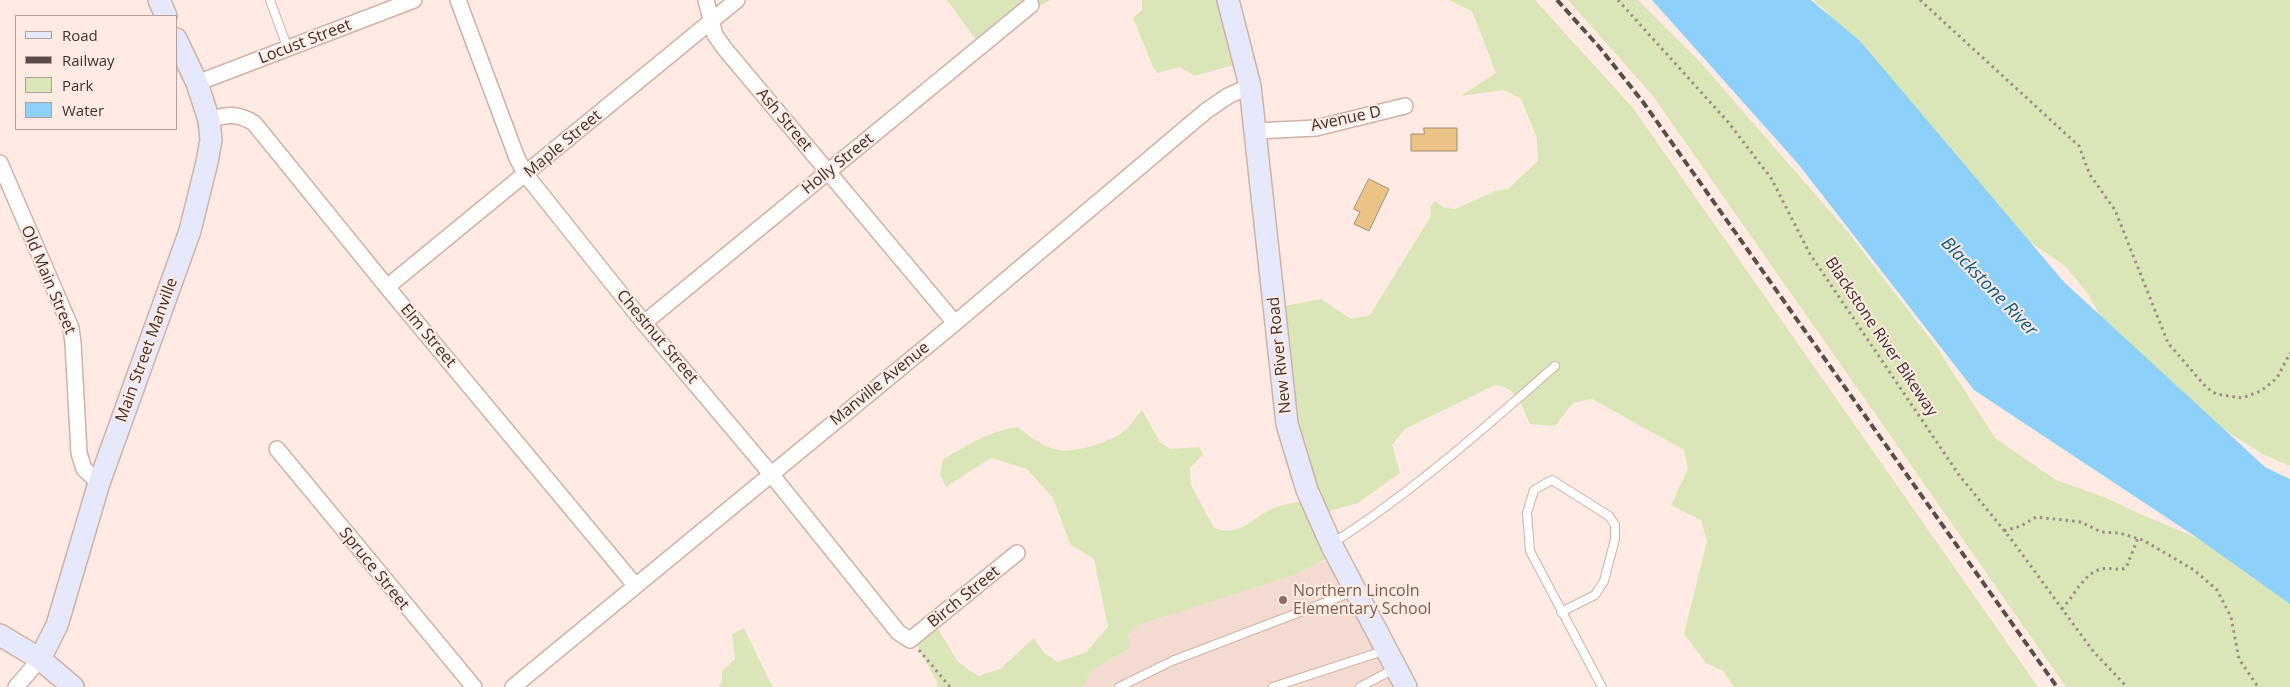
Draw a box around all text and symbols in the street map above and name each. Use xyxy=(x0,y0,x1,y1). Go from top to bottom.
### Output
legend xyxy=(15,15,178,130)
street label: Locust Street xyxy=(256,16,354,68)
text: Road xyxy=(62,25,98,45)
text: Railway xyxy=(62,50,115,70)
text: Park xyxy=(62,75,93,95)
street label: Ash Street xyxy=(752,85,816,155)
text: Water xyxy=(62,100,104,120)
street label: Avenue D xyxy=(1309,102,1383,136)
street label: Maple Street xyxy=(520,106,606,182)
street label: Holly Street xyxy=(798,129,878,199)
street label: Old Main Street xyxy=(16,223,80,337)
water label: Blackstone River xyxy=(1936,233,2042,341)
street label: Blackstone River Bikeway xyxy=(1821,254,1941,420)
street label: Main Street Manville xyxy=(112,275,182,425)
street label: Chestnut Street xyxy=(612,286,702,388)
street label: New River Road xyxy=(1264,296,1296,414)
street label: Elm Street xyxy=(396,300,460,372)
street label: Manville Avenue xyxy=(827,338,933,430)
street label: Spruce Street xyxy=(335,524,413,614)
street label: Birch Street xyxy=(924,562,1004,632)
place label: Northern Lincoln Elementary School xyxy=(1293,581,1431,619)
marker: Northern Lincoln Elementary School xyxy=(1277,594,1289,606)

